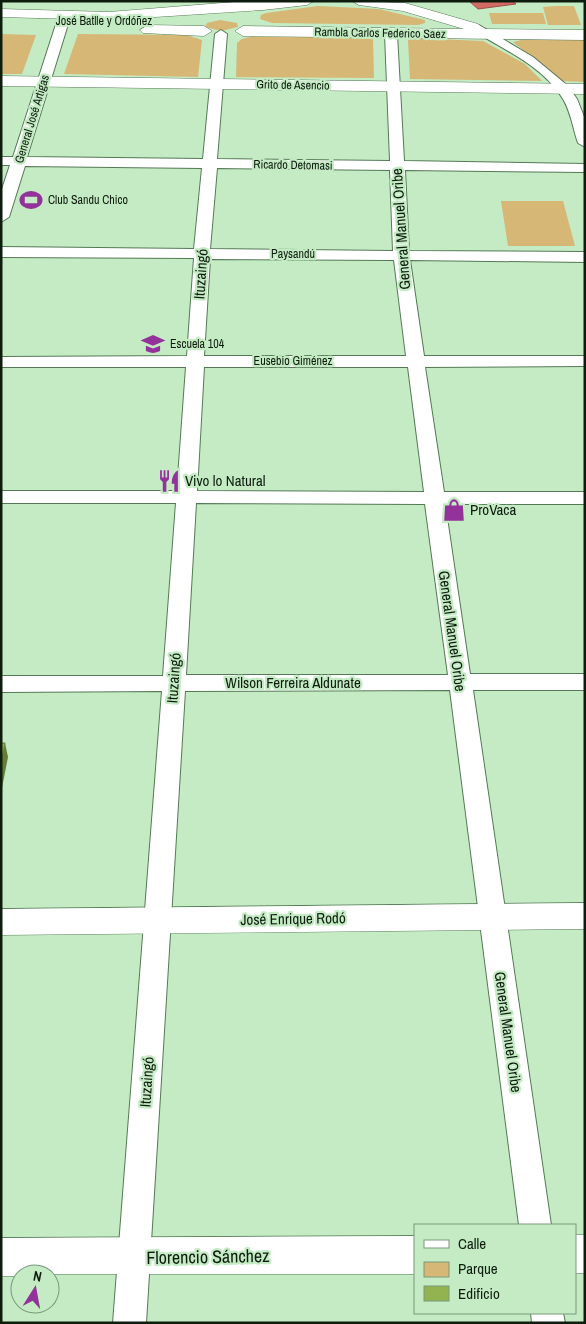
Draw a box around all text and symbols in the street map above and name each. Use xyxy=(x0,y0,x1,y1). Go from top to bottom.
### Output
street label: José Batlle y Ordóñez xyxy=(56,13,152,29)
street label: Rambla Carlos Federico Saez xyxy=(314,24,446,42)
street label: General José Artigas xyxy=(11,73,53,165)
street label: Grito de Asencio xyxy=(256,76,330,94)
street label: Ricardo Detomasi xyxy=(253,156,333,174)
street label: General Manuel Oribe xyxy=(386,167,415,290)
sports icon: Club Sandu Chico xyxy=(18,187,44,213)
place label: Club Sandu Chico xyxy=(48,192,128,208)
street label: Paysandú xyxy=(271,246,315,262)
street label: Ituzaingó xyxy=(188,248,213,300)
school or university icon: Escuela 104 xyxy=(140,331,166,357)
place label: Escuela 104 xyxy=(170,336,225,352)
street label: Eusebio Giménez xyxy=(254,353,332,369)
restaurant icon: Vivo lo Natural xyxy=(156,468,182,494)
place label: Vivo lo Natural xyxy=(185,470,265,491)
shop icon: ProVaca xyxy=(441,497,467,523)
place label: ProVaca xyxy=(470,499,516,520)
street label: General Manuel Oribe xyxy=(434,569,471,693)
street label: Ituzaingó xyxy=(161,652,186,704)
street label: Wilson Ferreira Aldunate xyxy=(225,672,361,693)
street label: José Enrique Rodó xyxy=(240,907,346,930)
street label: General Manuel Oribe xyxy=(490,970,527,1094)
street label: Ituzaingó xyxy=(134,1056,159,1108)
legend xyxy=(414,1224,576,1314)
text: Calle xyxy=(458,1233,486,1254)
street label: Florencio Sánchez xyxy=(146,1243,270,1270)
text: Parque xyxy=(458,1258,498,1279)
north arrow xyxy=(10,1264,60,1314)
text: N xyxy=(32,1267,43,1286)
text: Edificio xyxy=(458,1283,500,1304)

